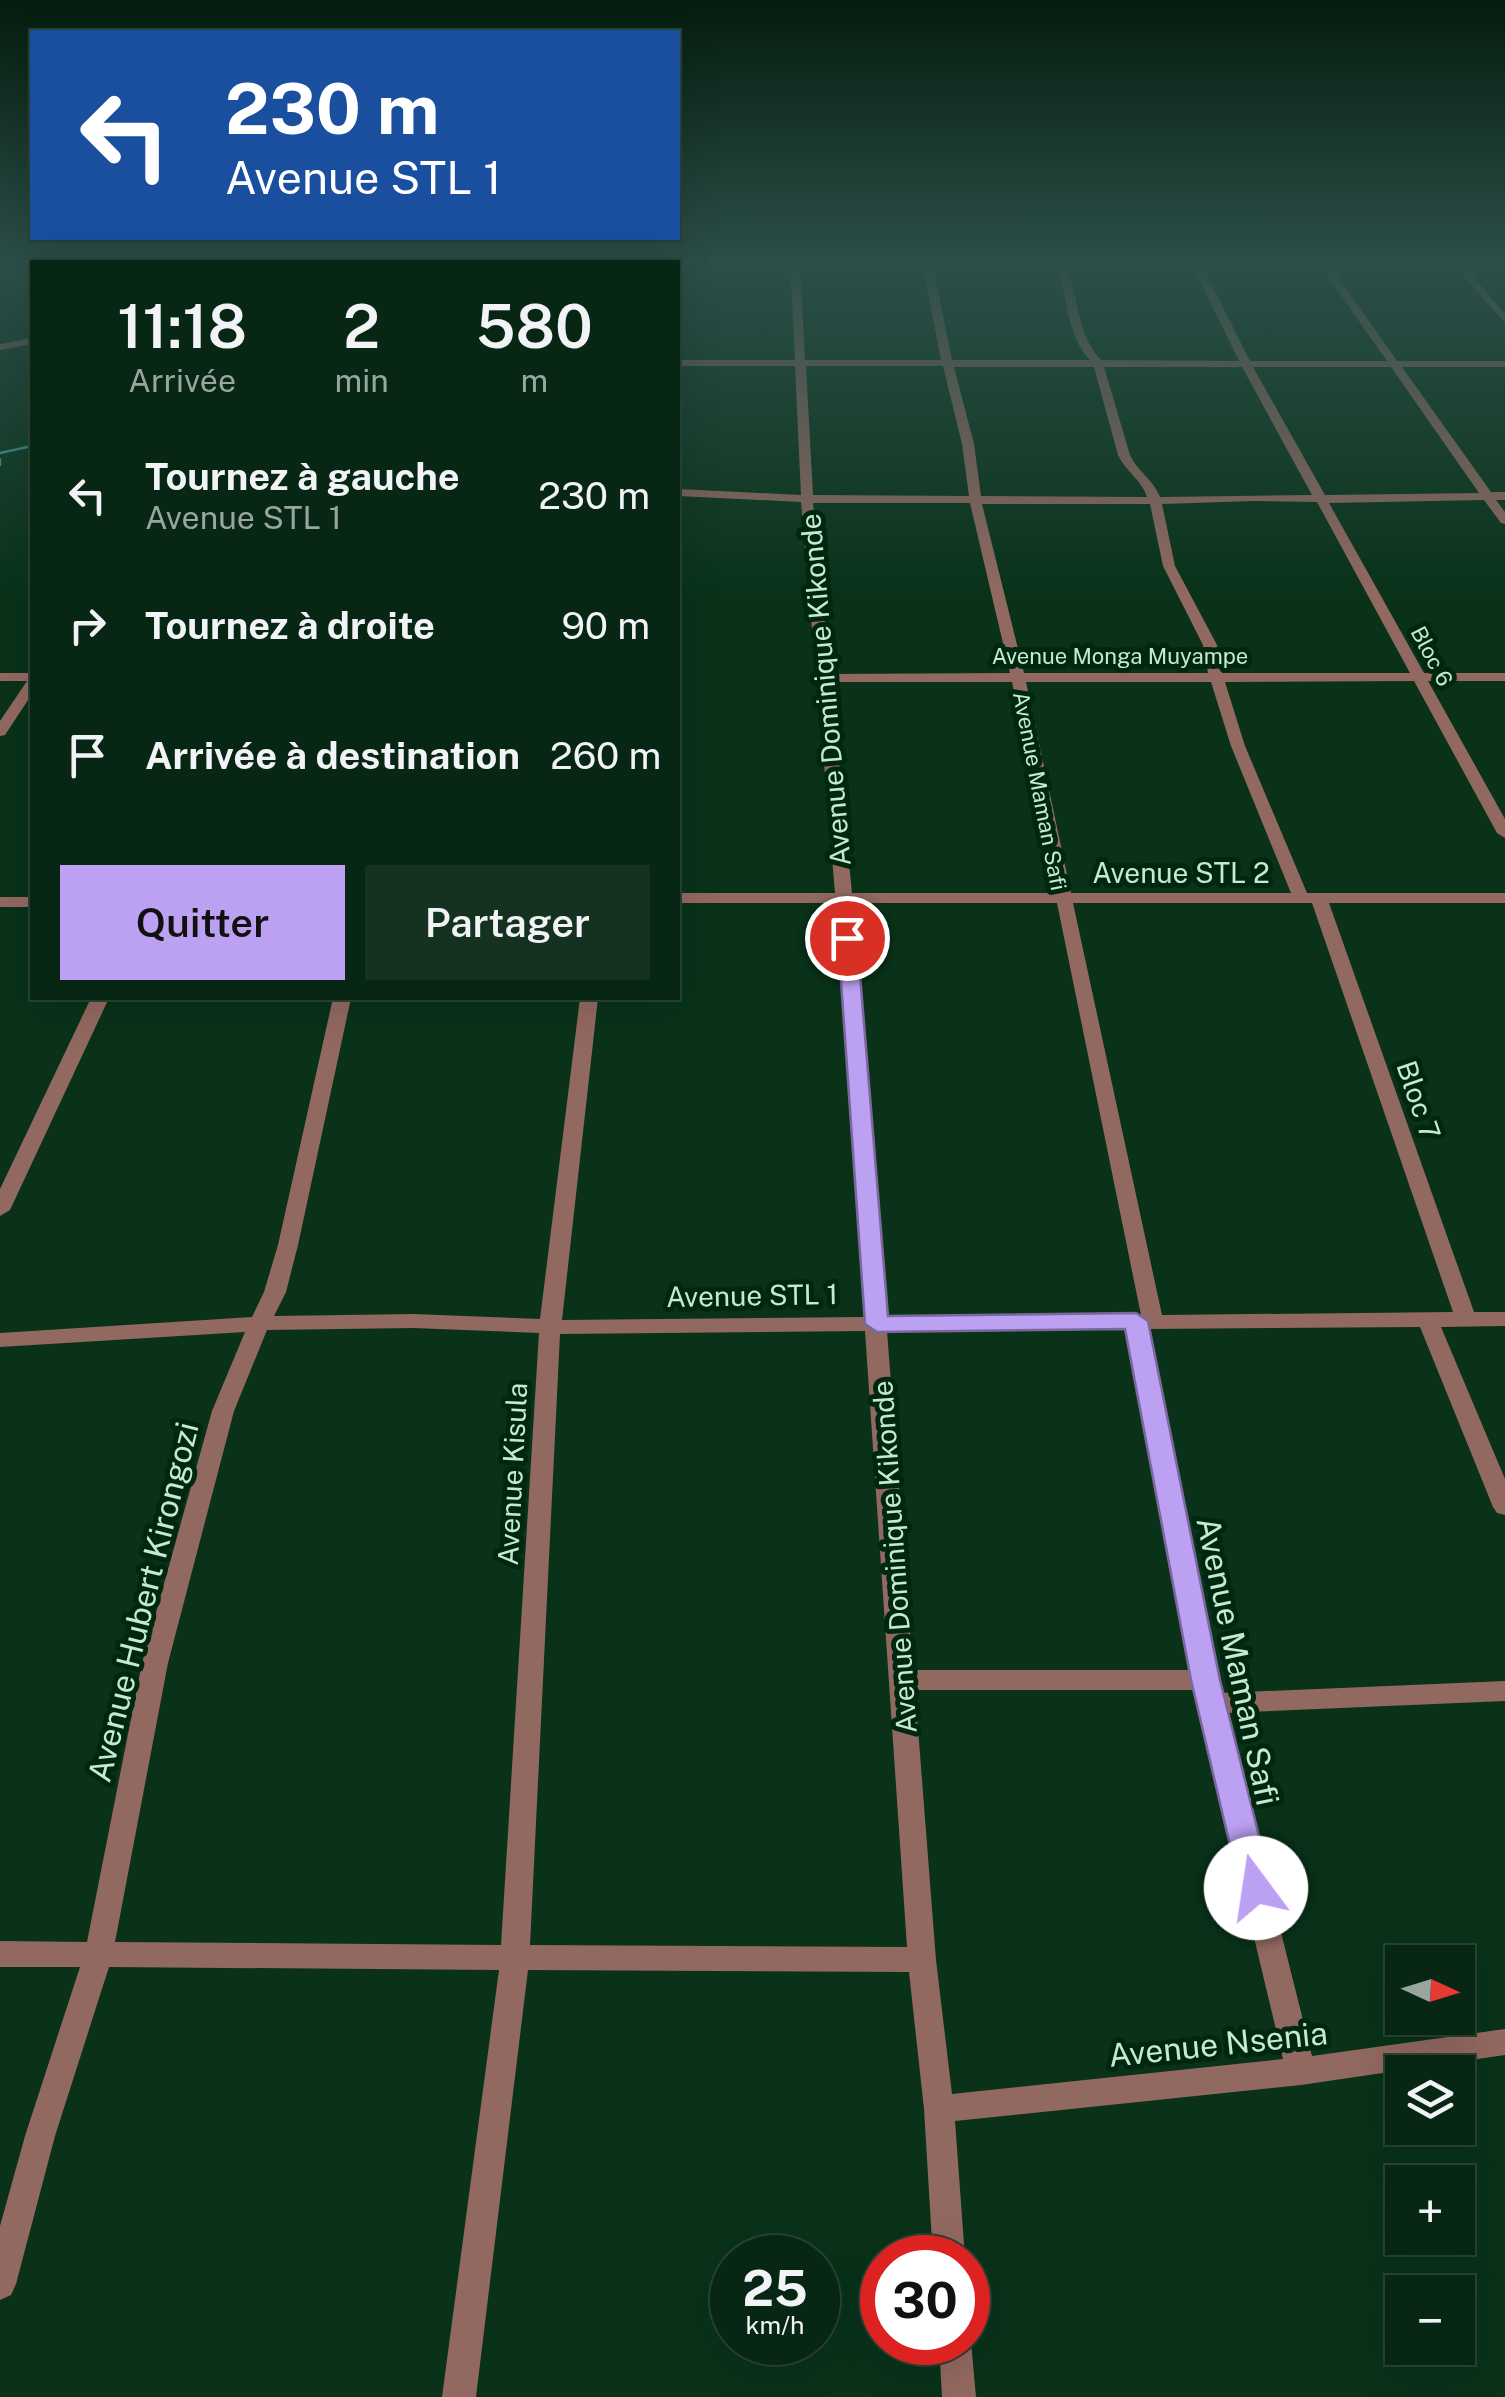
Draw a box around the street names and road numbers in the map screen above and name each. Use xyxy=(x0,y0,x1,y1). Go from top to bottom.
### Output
street label: Avenue Dominique Kikonde xyxy=(793,512,857,868)
street label: Bloc 6 xyxy=(1405,622,1459,690)
street label: Avenue Monga Muyampe xyxy=(992,643,1248,669)
street label: Avenue Maman Safi xyxy=(1008,689,1072,893)
street label: Avenue STL 2 xyxy=(1092,856,1270,889)
street label: Bloc 7 xyxy=(1390,1056,1448,1144)
street label: Avenue STL 1 xyxy=(666,1277,838,1313)
street label: Avenue Dominique Kikonde xyxy=(865,1379,923,1735)
street label: Avenue Kisula xyxy=(491,1382,533,1566)
street label: Avenue Hubert Kirongozi xyxy=(80,1418,206,1786)
street label: Avenue Maman Safi xyxy=(1189,1513,1287,1809)
street label: Avenue Nsenia xyxy=(1107,2014,1329,2074)

